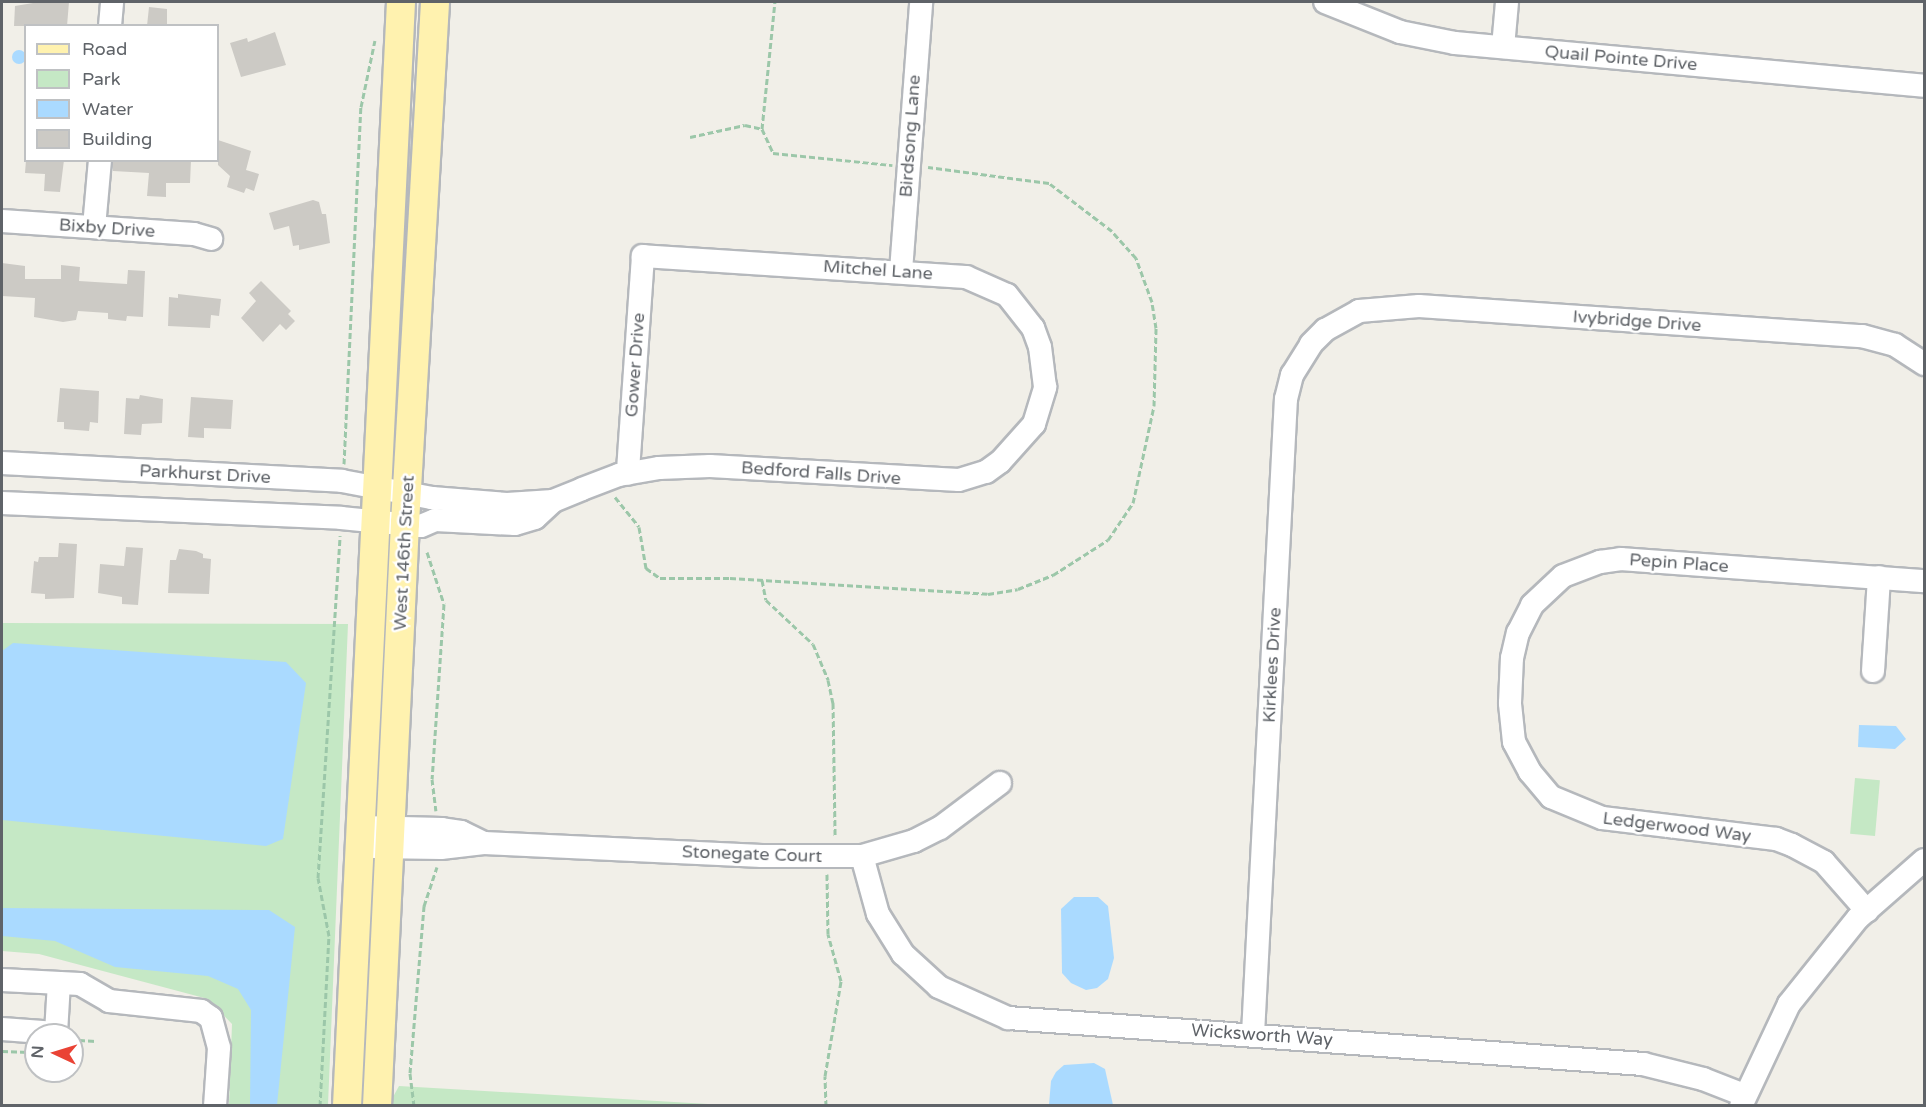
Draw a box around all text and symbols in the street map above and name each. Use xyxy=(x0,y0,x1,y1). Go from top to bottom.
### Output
legend xyxy=(24,24,219,162)
text: Road xyxy=(82,38,127,60)
street label: Quail Pointe Drive xyxy=(1544,41,1698,75)
text: Park xyxy=(82,68,120,90)
street label: Birdsong Lane xyxy=(895,74,925,198)
text: Water xyxy=(82,98,133,120)
text: Building xyxy=(82,128,152,150)
street label: Bixby Drive xyxy=(58,214,156,242)
street label: Mitchel Lane xyxy=(822,255,934,285)
street label: Ivybridge Drive xyxy=(1572,306,1702,336)
street label: Gower Drive xyxy=(621,312,649,418)
street label: Bedford Falls Drive xyxy=(740,457,902,489)
street label: Parkhurst Drive xyxy=(139,460,271,488)
street label: West 146th Street xyxy=(389,475,419,631)
street label: Pepin Place xyxy=(1628,549,1730,577)
street label: Kirklees Drive xyxy=(1258,607,1286,723)
street label: Ledgerwood Way xyxy=(1601,807,1753,847)
street label: Stonegate Court xyxy=(682,841,822,867)
street label: Wicksworth Way xyxy=(1190,1019,1334,1051)
north arrow xyxy=(24,1023,84,1083)
text: N xyxy=(28,1045,48,1059)

